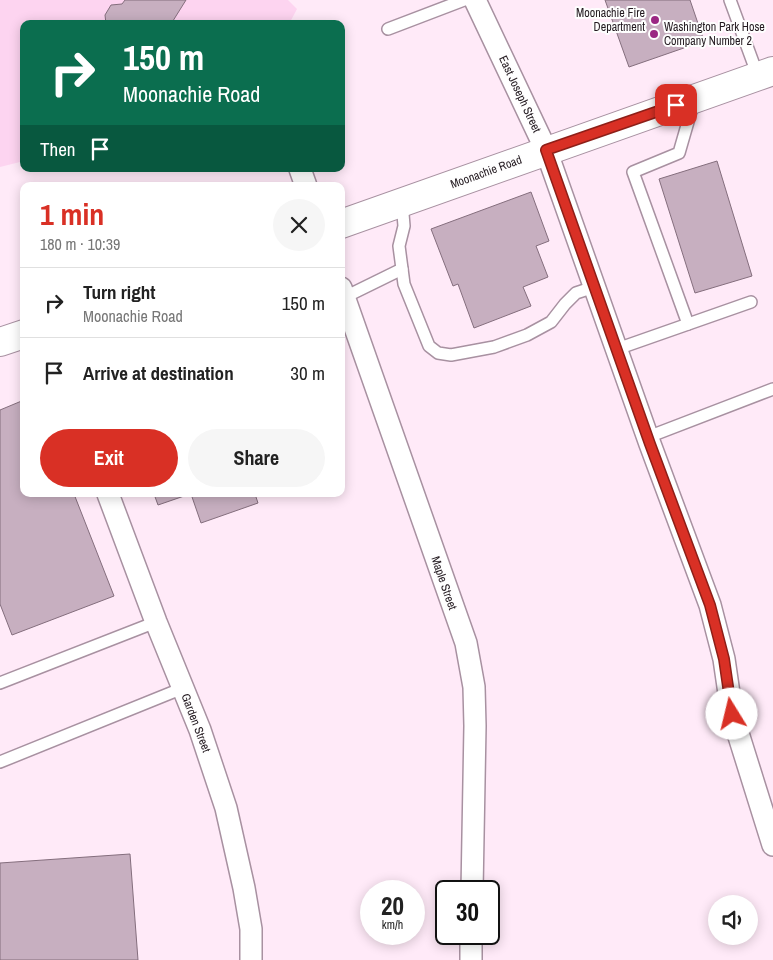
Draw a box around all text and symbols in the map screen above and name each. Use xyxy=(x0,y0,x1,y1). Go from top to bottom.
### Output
place label: Moonachie Fire Department xyxy=(576,5,645,35)
marker: Moonachie Fire Department xyxy=(649,14,661,26)
place label: Washington Park Hose Company Number 2 xyxy=(664,19,765,49)
marker: Washington Park Hose Company Number 2 xyxy=(648,28,660,40)
text: 150 m xyxy=(123,34,204,81)
icon: right xyxy=(40,40,105,105)
street label: East Joseph Street xyxy=(495,53,545,135)
text: Moonachie Road xyxy=(123,79,260,109)
pin xyxy=(655,84,697,126)
icon: arrive xyxy=(662,91,690,119)
icon: arrive xyxy=(86,135,114,163)
text: Then xyxy=(40,136,76,162)
street label: Moonachie Road xyxy=(448,152,524,192)
text: 1 min xyxy=(40,194,104,234)
button: close xyxy=(273,199,325,251)
text: 180 m · 10:39 xyxy=(40,233,120,255)
text: Turn right xyxy=(83,279,155,305)
icon: right xyxy=(40,289,68,317)
text: 150 m xyxy=(282,290,325,316)
text: Moonachie Road xyxy=(83,305,183,327)
icon: arrive xyxy=(40,359,68,387)
text: Arrive at destination xyxy=(83,360,234,386)
text: 30 m xyxy=(290,360,325,386)
button: Exit xyxy=(40,429,178,487)
button: Share xyxy=(188,429,325,487)
street label: Maple Street xyxy=(427,554,461,612)
position arrow xyxy=(705,687,757,739)
street label: Garden Street xyxy=(177,691,215,755)
speed limit sign: 30 xyxy=(435,880,500,945)
text: 20 xyxy=(381,889,404,923)
map controls xyxy=(708,895,758,945)
button: sound xyxy=(708,895,758,945)
text: km/h xyxy=(382,917,403,933)

